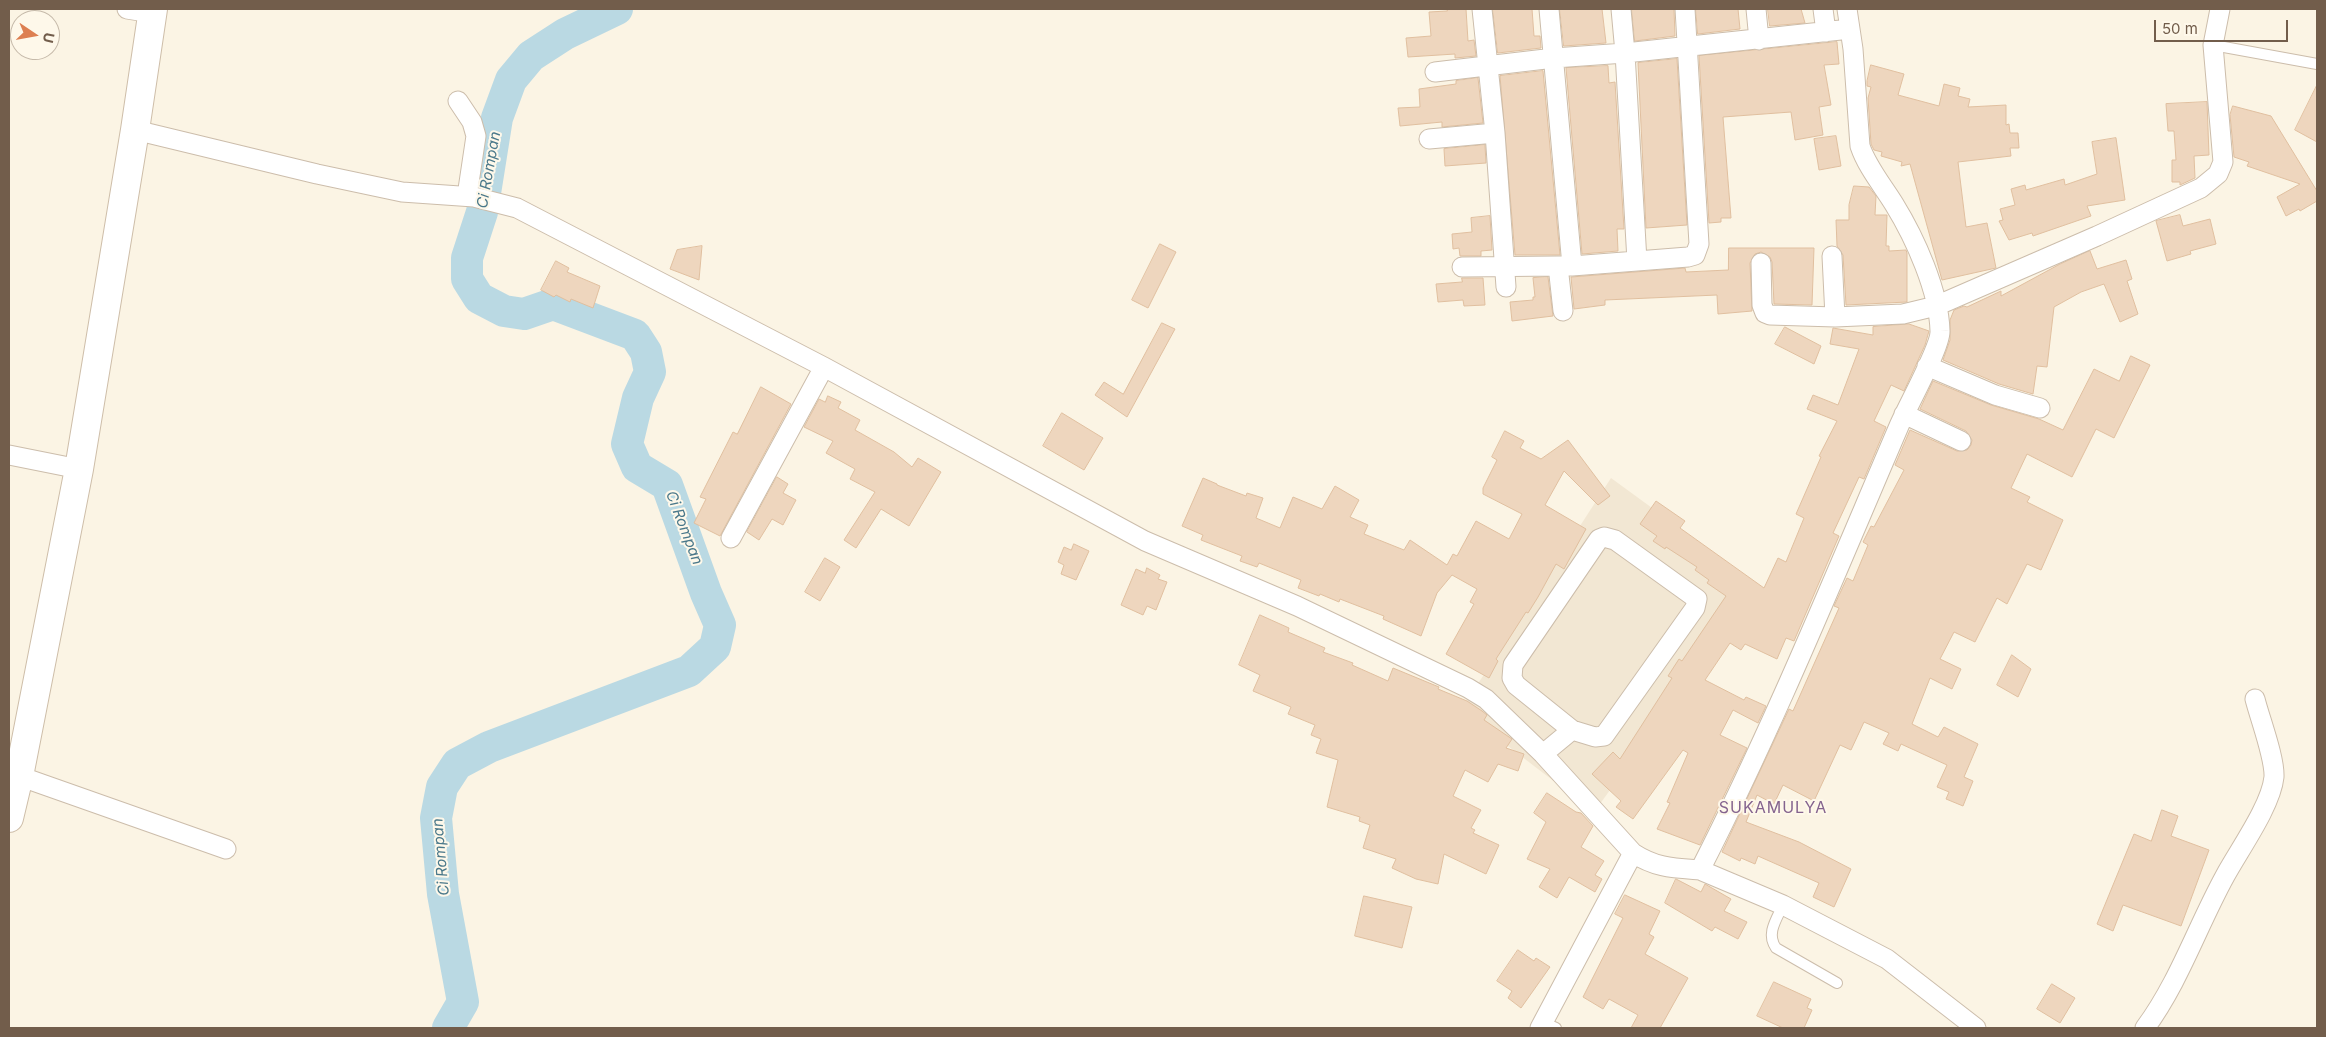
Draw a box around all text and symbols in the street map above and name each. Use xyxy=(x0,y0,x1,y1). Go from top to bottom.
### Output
north arrow xyxy=(10,10,60,60)
scale bar xyxy=(2156,10,2290,42)
text: 50 m xyxy=(2162,19,2198,38)
text: U xyxy=(40,31,59,45)
water label: Ci Rompan xyxy=(473,130,505,210)
water label: Ci Rompan xyxy=(662,489,706,567)
district label: SUKAMULYA xyxy=(1718,798,1828,818)
water label: Ci Rompan xyxy=(429,818,453,896)

